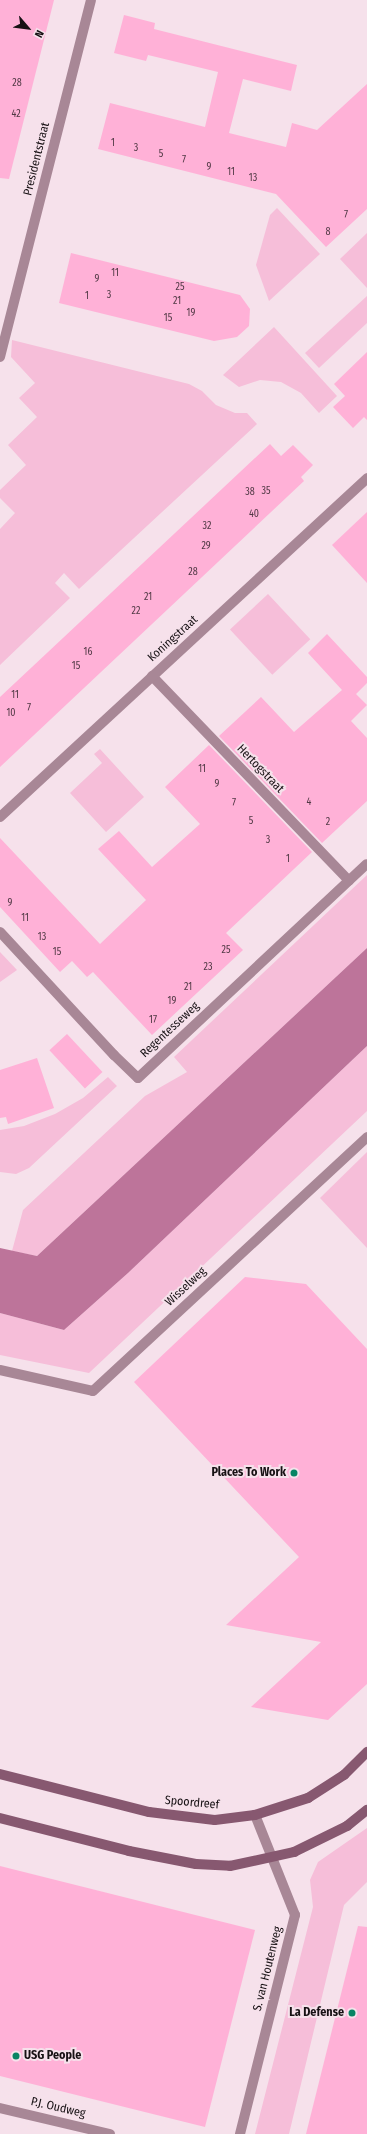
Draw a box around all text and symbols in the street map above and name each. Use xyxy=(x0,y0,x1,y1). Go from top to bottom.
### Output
north arrow xyxy=(8,8,48,48)
text: N xyxy=(32,28,46,40)
house number: 28 xyxy=(12,78,22,90)
house number: 42 xyxy=(11,109,21,121)
street label: Presidentstraat xyxy=(21,121,53,197)
house number: 1 xyxy=(111,138,115,150)
house number: 3 xyxy=(134,143,138,155)
house number: 5 xyxy=(159,149,163,161)
house number: 7 xyxy=(182,155,186,167)
house number: 9 xyxy=(207,162,211,174)
house number: 11 xyxy=(227,167,235,179)
house number: 13 xyxy=(249,173,257,185)
house number: 7 xyxy=(344,210,348,222)
house number: 8 xyxy=(326,227,330,239)
house number: 11 xyxy=(111,268,119,280)
house number: 9 xyxy=(95,274,99,286)
house number: 25 xyxy=(176,282,184,294)
house number: 3 xyxy=(107,290,111,302)
house number: 1 xyxy=(85,291,89,303)
house number: 21 xyxy=(173,296,181,308)
house number: 19 xyxy=(187,308,195,320)
house number: 15 xyxy=(164,313,172,325)
house number: 35 xyxy=(261,486,271,498)
house number: 38 xyxy=(245,487,255,499)
house number: 40 xyxy=(249,509,259,521)
house number: 32 xyxy=(203,521,211,533)
house number: 29 xyxy=(201,541,211,553)
house number: 28 xyxy=(188,567,198,579)
house number: 21 xyxy=(144,592,152,604)
house number: 22 xyxy=(132,606,140,618)
street label: Koningstraat xyxy=(145,613,201,665)
house number: 16 xyxy=(84,647,92,659)
house number: 15 xyxy=(72,661,80,673)
house number: 11 xyxy=(11,690,19,702)
house number: 7 xyxy=(27,703,31,715)
house number: 10 xyxy=(6,708,16,720)
street label: Hertogstraat xyxy=(233,742,287,796)
house number: 11 xyxy=(198,764,206,776)
house number: 9 xyxy=(215,779,219,791)
house number: 4 xyxy=(307,797,311,809)
house number: 7 xyxy=(232,798,236,810)
house number: 5 xyxy=(249,816,253,828)
house number: 2 xyxy=(326,817,330,829)
house number: 3 xyxy=(266,835,270,847)
house number: 1 xyxy=(286,854,290,866)
house number: 9 xyxy=(8,898,12,910)
house number: 11 xyxy=(21,913,29,925)
house number: 13 xyxy=(38,932,46,944)
house number: 25 xyxy=(222,945,230,957)
house number: 15 xyxy=(53,947,61,959)
house number: 23 xyxy=(204,962,212,974)
house number: 21 xyxy=(184,982,192,994)
house number: 19 xyxy=(168,996,176,1008)
street label: Regentesseweg xyxy=(138,999,202,1061)
house number: 17 xyxy=(149,1015,157,1027)
street label: Wisselweg xyxy=(163,1264,209,1310)
place label: Places To Work xyxy=(211,1466,286,1480)
marker: Places To Work xyxy=(289,1468,299,1478)
street label: Spoordreef xyxy=(164,1793,220,1813)
street label: S. van Houtenweg xyxy=(251,1925,285,2013)
place label: La Defense xyxy=(289,2006,344,2020)
marker: La Defense xyxy=(347,2008,357,2018)
place label: USG People xyxy=(24,2049,81,2063)
marker: USG People xyxy=(11,2051,21,2061)
street label: P.J. Oudweg xyxy=(29,2095,87,2121)

